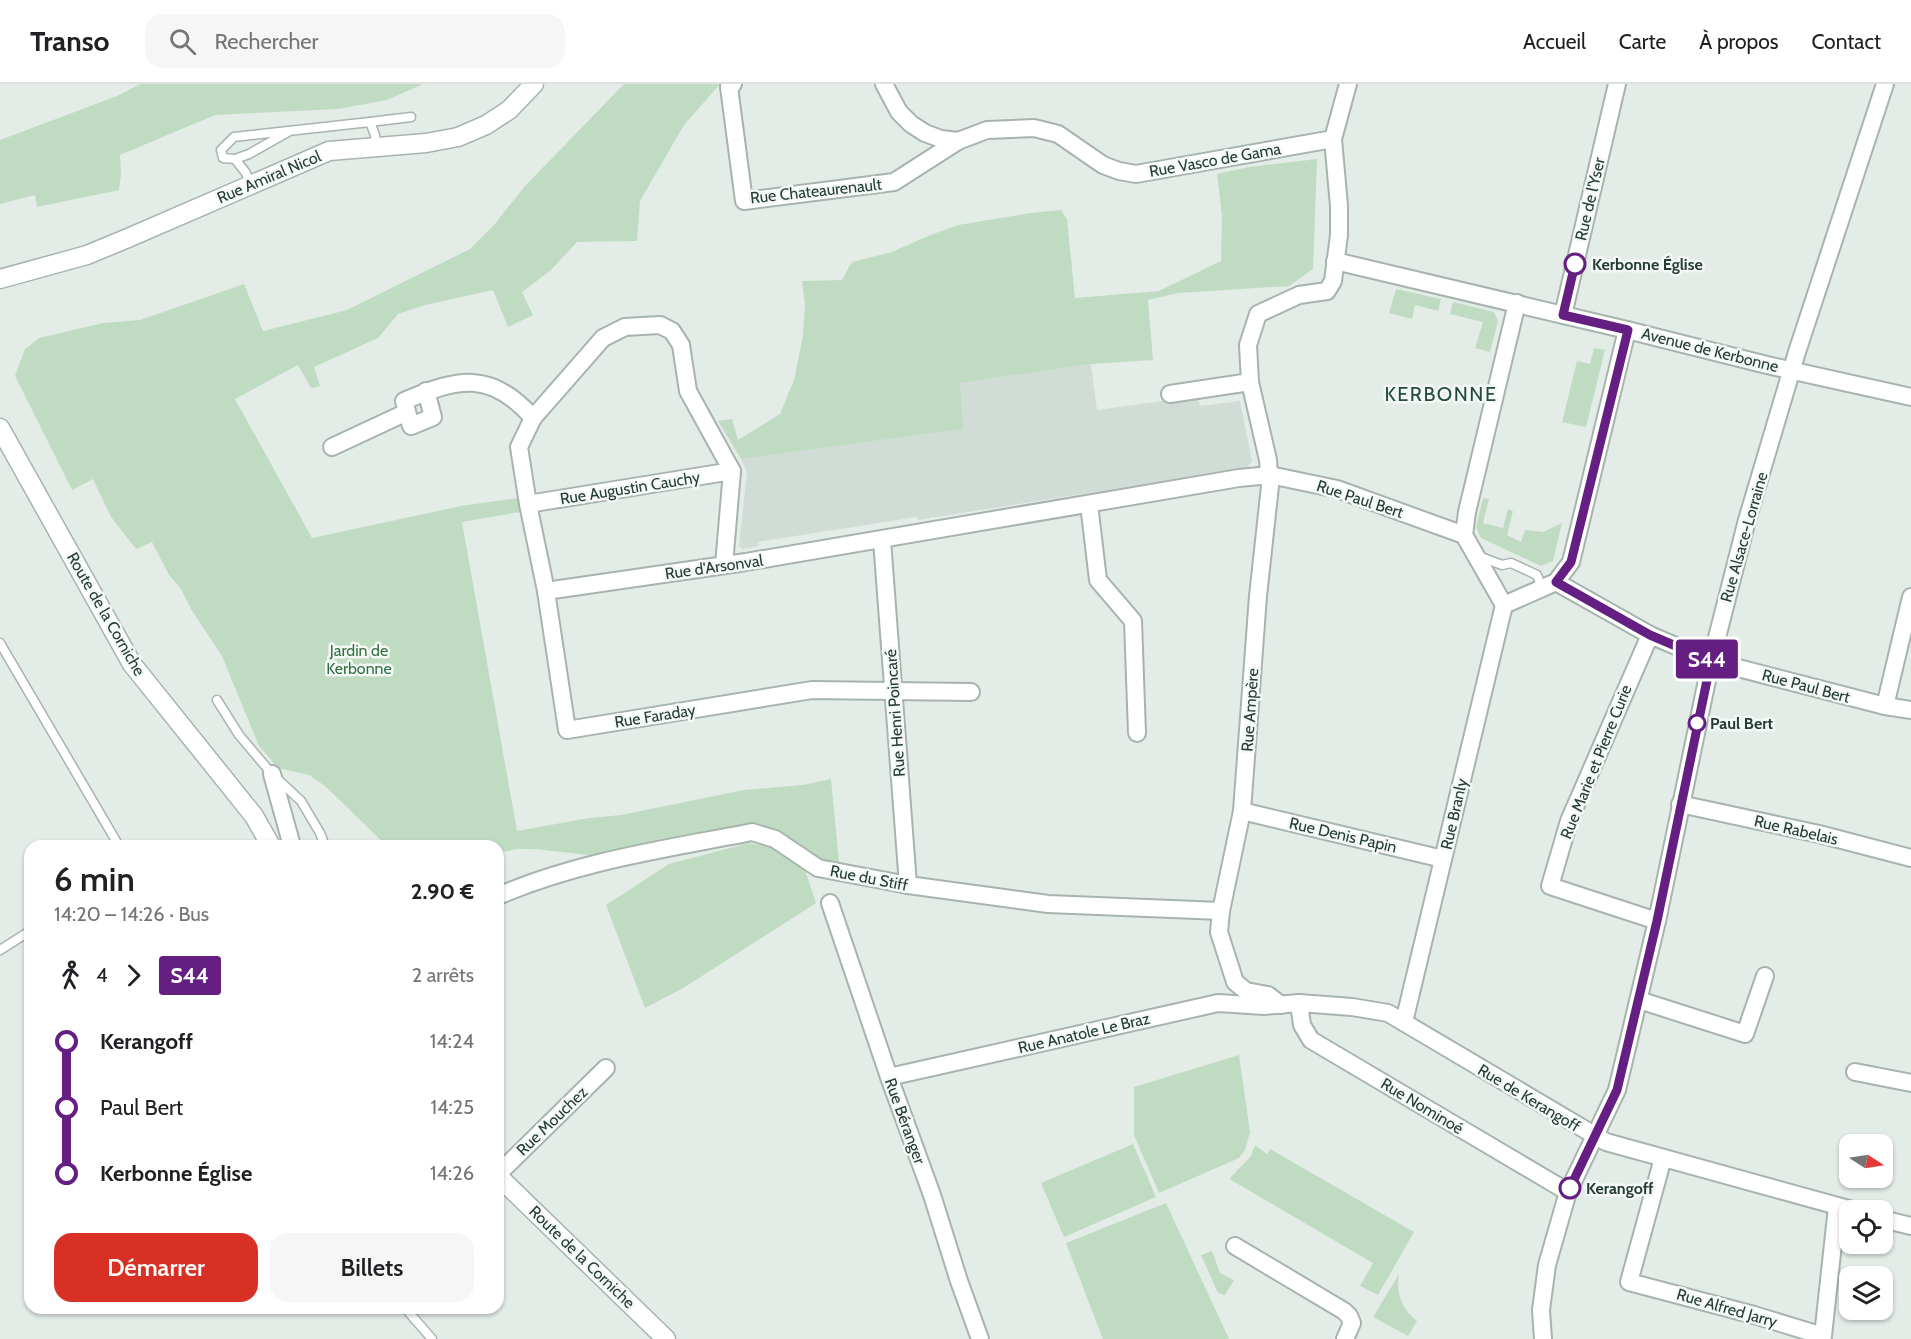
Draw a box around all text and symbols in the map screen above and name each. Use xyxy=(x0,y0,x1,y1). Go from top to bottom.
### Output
search box xyxy=(145,14,565,68)
text: Transo xyxy=(30,24,109,58)
icon: search xyxy=(166,25,199,58)
text: Rechercher xyxy=(214,28,319,55)
text: Accueil xyxy=(1523,29,1586,54)
text: Carte xyxy=(1619,29,1666,54)
text: À propos xyxy=(1699,29,1778,54)
text: Contact xyxy=(1811,29,1881,54)
street label: Rue Vasco de Gama xyxy=(1148,139,1283,181)
street label: Rue Amiral Nicol xyxy=(214,146,324,207)
street label: Rue de l'Yser xyxy=(1571,155,1609,242)
street label: Rue Chateaurenault xyxy=(749,175,883,207)
marker: Kerbonne Église xyxy=(1564,253,1586,275)
place label: Kerbonne Église xyxy=(1592,255,1703,274)
street label: Avenue de Kerbonne xyxy=(1640,324,1780,376)
district label: KERBONNE xyxy=(1384,382,1498,406)
street label: Rue Augustin Cauchy xyxy=(559,468,701,508)
street label: Rue Alsace-Lorraine xyxy=(1716,470,1772,604)
street label: Rue Paul Bert xyxy=(1314,476,1406,522)
street label: Route de la Corniche xyxy=(63,549,149,679)
street label: Rue d'Arsonval xyxy=(664,551,764,583)
line badge: S44 xyxy=(1672,640,1742,678)
park label: Jardin de Kerbonne xyxy=(326,641,392,678)
text: S44 xyxy=(1688,647,1726,672)
street label: Rue Henri Poincaré xyxy=(881,649,909,777)
street label: Rue Paul Bert xyxy=(1760,665,1853,707)
street label: Rue Ampère xyxy=(1238,668,1262,752)
street label: Rue Marie et Pierre Curie xyxy=(1556,682,1636,842)
street label: Rue Faraday xyxy=(613,700,697,732)
marker: Paul Bert xyxy=(1688,714,1706,732)
place label: Paul Bert xyxy=(1710,714,1773,733)
street label: Rue Branly xyxy=(1437,777,1471,851)
street label: Rue Rabelais xyxy=(1752,811,1840,849)
street label: Rue Denis Papin xyxy=(1287,813,1399,857)
text: 6 min xyxy=(54,859,135,899)
street label: Rue du Stiff xyxy=(828,861,910,895)
text: 2.90 € xyxy=(411,878,474,905)
text: 14:20 – 14:26 · Bus xyxy=(54,902,209,926)
icon: walk xyxy=(54,959,87,992)
icon: forward xyxy=(117,959,150,992)
text: 4 xyxy=(96,963,108,987)
text: S44 xyxy=(171,963,209,988)
text: 2 arrêts xyxy=(412,963,474,987)
street label: Rue Anatole Le Braz xyxy=(1016,1008,1152,1057)
text: Kerangoff xyxy=(100,1028,193,1055)
text: 14:24 xyxy=(430,1029,474,1053)
street label: Rue de Kerangoff xyxy=(1474,1060,1584,1136)
street label: Rue Nominoé xyxy=(1377,1074,1467,1138)
street label: Rue Béranger xyxy=(881,1075,930,1167)
street label: Rue Mouchez xyxy=(513,1082,592,1160)
text: Paul Bert xyxy=(100,1094,183,1121)
text: 14:25 xyxy=(430,1095,474,1119)
north arrow xyxy=(1839,1134,1893,1188)
map controls xyxy=(1839,1134,1893,1320)
text: Kerbonne Église xyxy=(100,1160,252,1187)
text: 14:26 xyxy=(430,1161,474,1185)
marker: Kerangoff xyxy=(1559,1177,1581,1199)
place label: Kerangoff xyxy=(1586,1179,1654,1198)
button: locate xyxy=(1839,1200,1893,1254)
street label: Route de la Corniche xyxy=(525,1202,639,1312)
button: Démarrer xyxy=(54,1233,258,1302)
button: Billets xyxy=(270,1233,474,1302)
button: layers xyxy=(1839,1266,1893,1320)
street label: Rue Alfred Jarry xyxy=(1675,1285,1779,1331)

